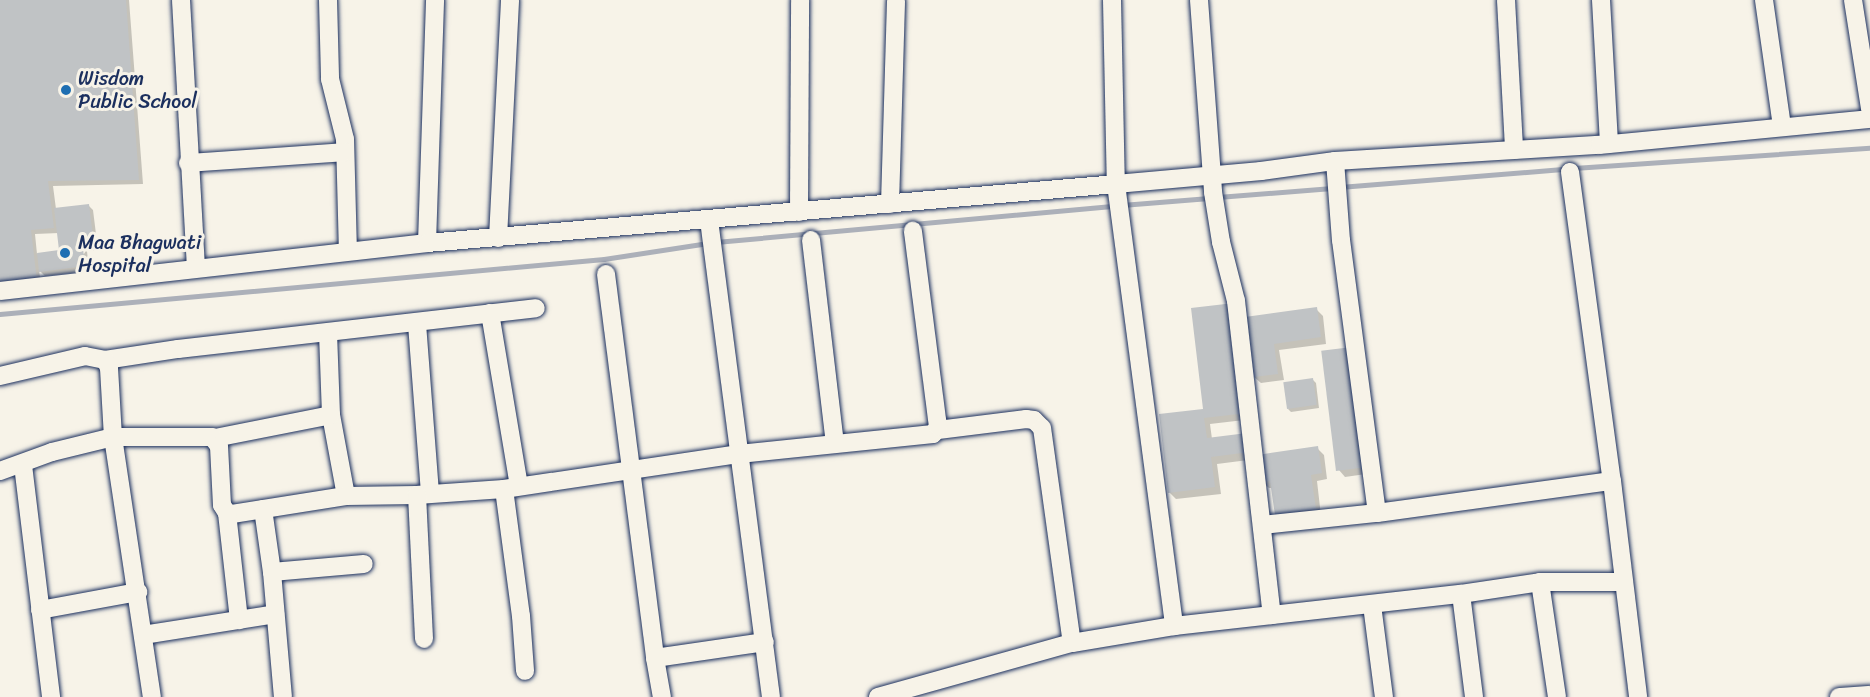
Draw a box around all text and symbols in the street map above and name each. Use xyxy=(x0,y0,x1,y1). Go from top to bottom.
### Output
place label: Wisdom Public School xyxy=(78,66,197,113)
marker: Wisdom Public School xyxy=(59,83,73,97)
place label: Maa Bhagwati Hospital xyxy=(78,230,201,277)
marker: Maa Bhagwati Hospital xyxy=(56,244,74,262)

